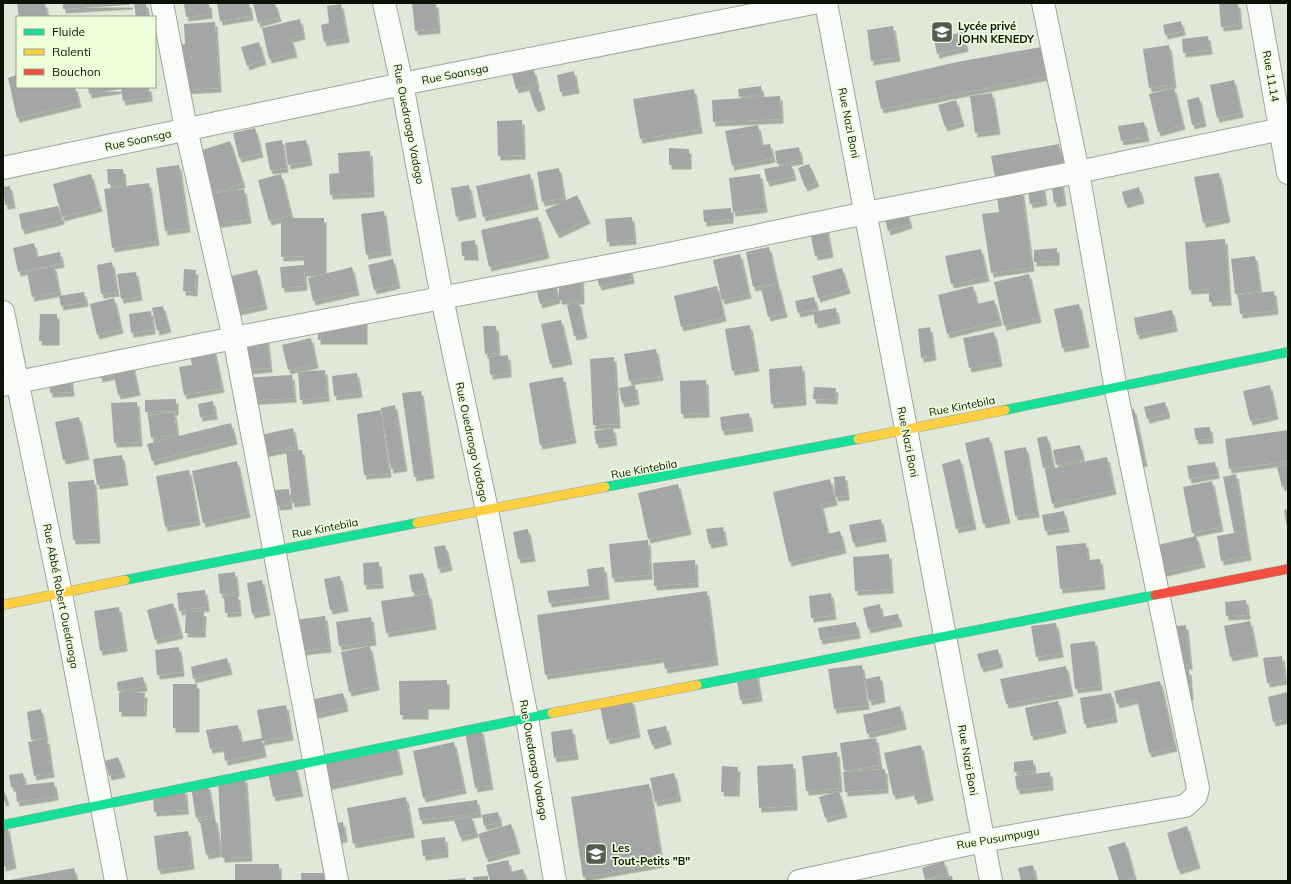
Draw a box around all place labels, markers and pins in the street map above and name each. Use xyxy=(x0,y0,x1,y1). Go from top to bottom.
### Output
school or university icon: Lycée privé JOHN KENEDY xyxy=(929,19,955,45)
place label: Lycée privé JOHN KENEDY xyxy=(958,19,1035,46)
school or university icon: Les Tout-Petits "B" xyxy=(583,841,609,867)
place label: Les Tout-Petits "B" xyxy=(612,841,690,868)

